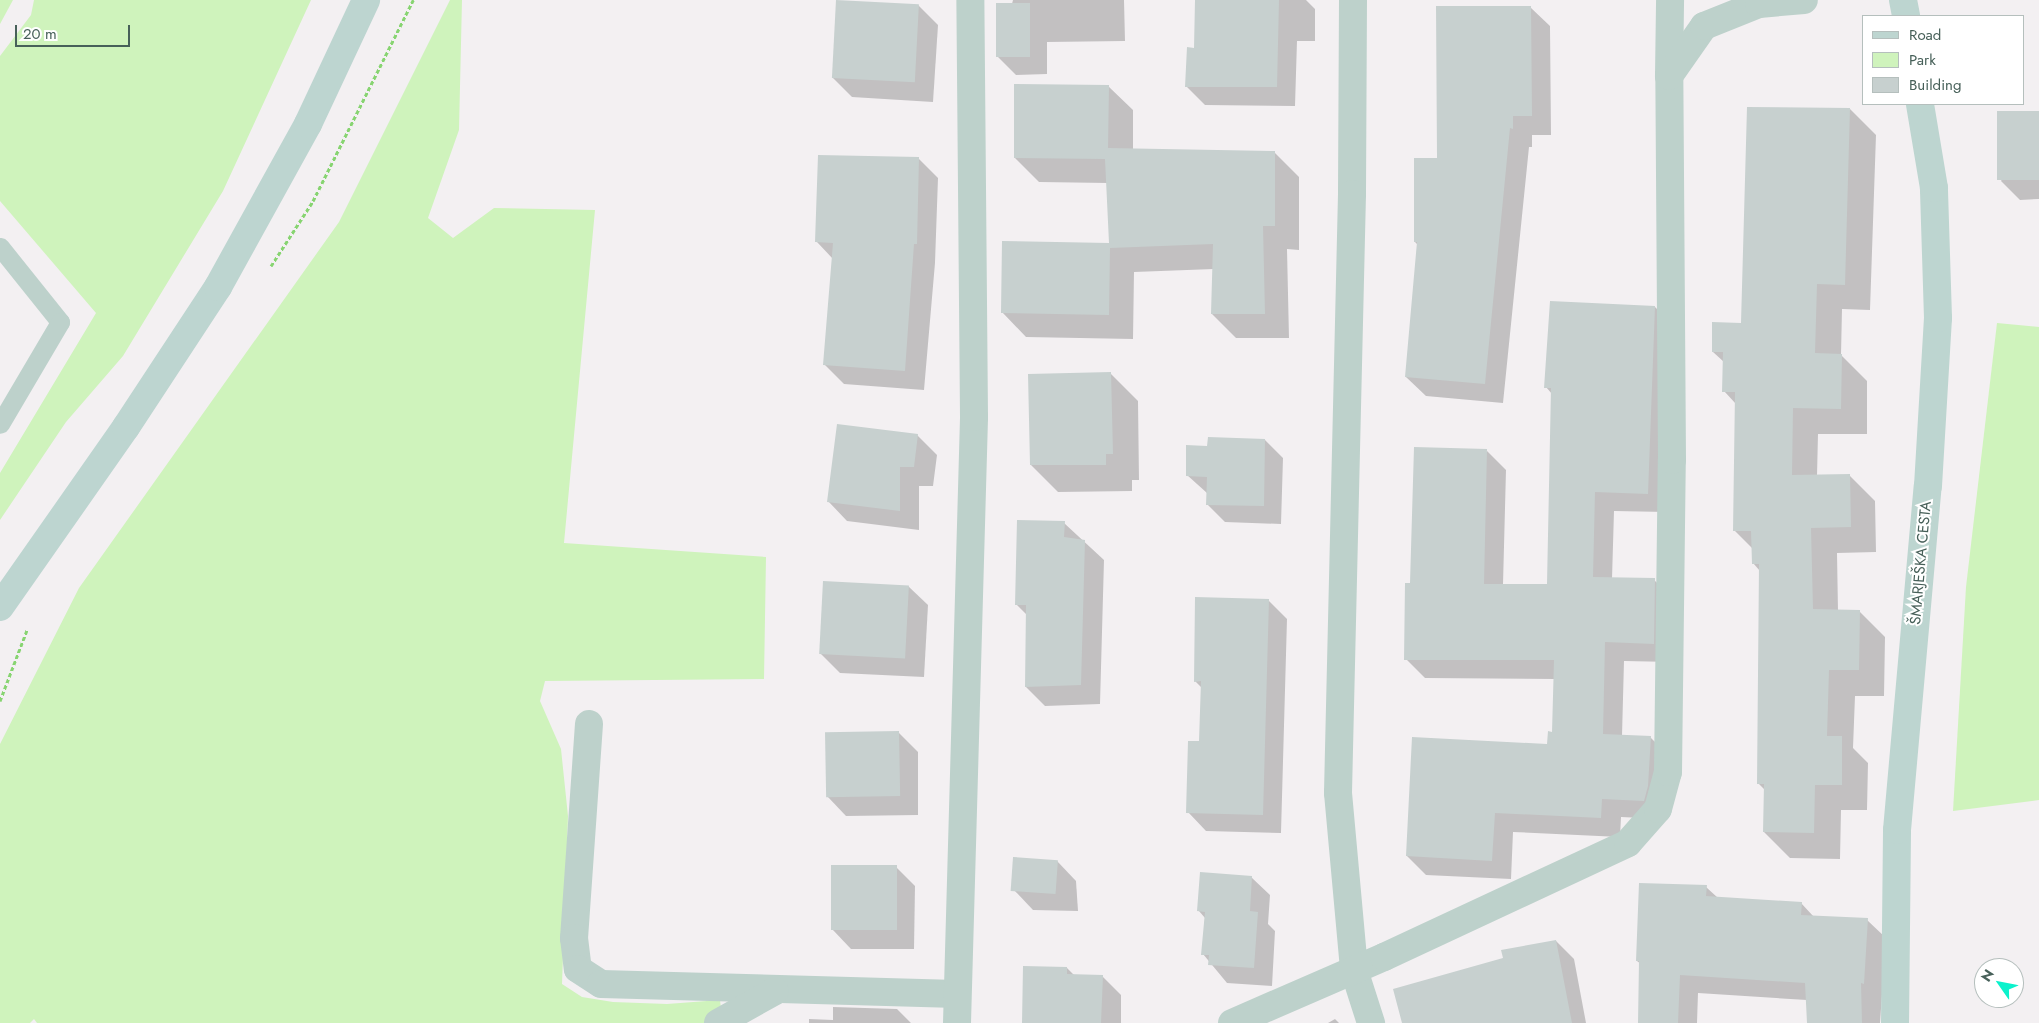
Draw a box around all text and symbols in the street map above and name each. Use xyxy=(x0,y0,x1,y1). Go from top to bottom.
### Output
scale bar xyxy=(18,15,132,47)
legend xyxy=(1862,15,2024,105)
text: 20 m xyxy=(23,23,57,45)
text: Road xyxy=(1909,24,1941,46)
text: Park xyxy=(1909,49,1936,71)
text: Building xyxy=(1909,74,1961,96)
street label: ŠMARJEŠKA CESTA xyxy=(1907,501,1935,625)
north arrow xyxy=(1974,958,2024,1008)
text: N xyxy=(1976,965,1999,985)

